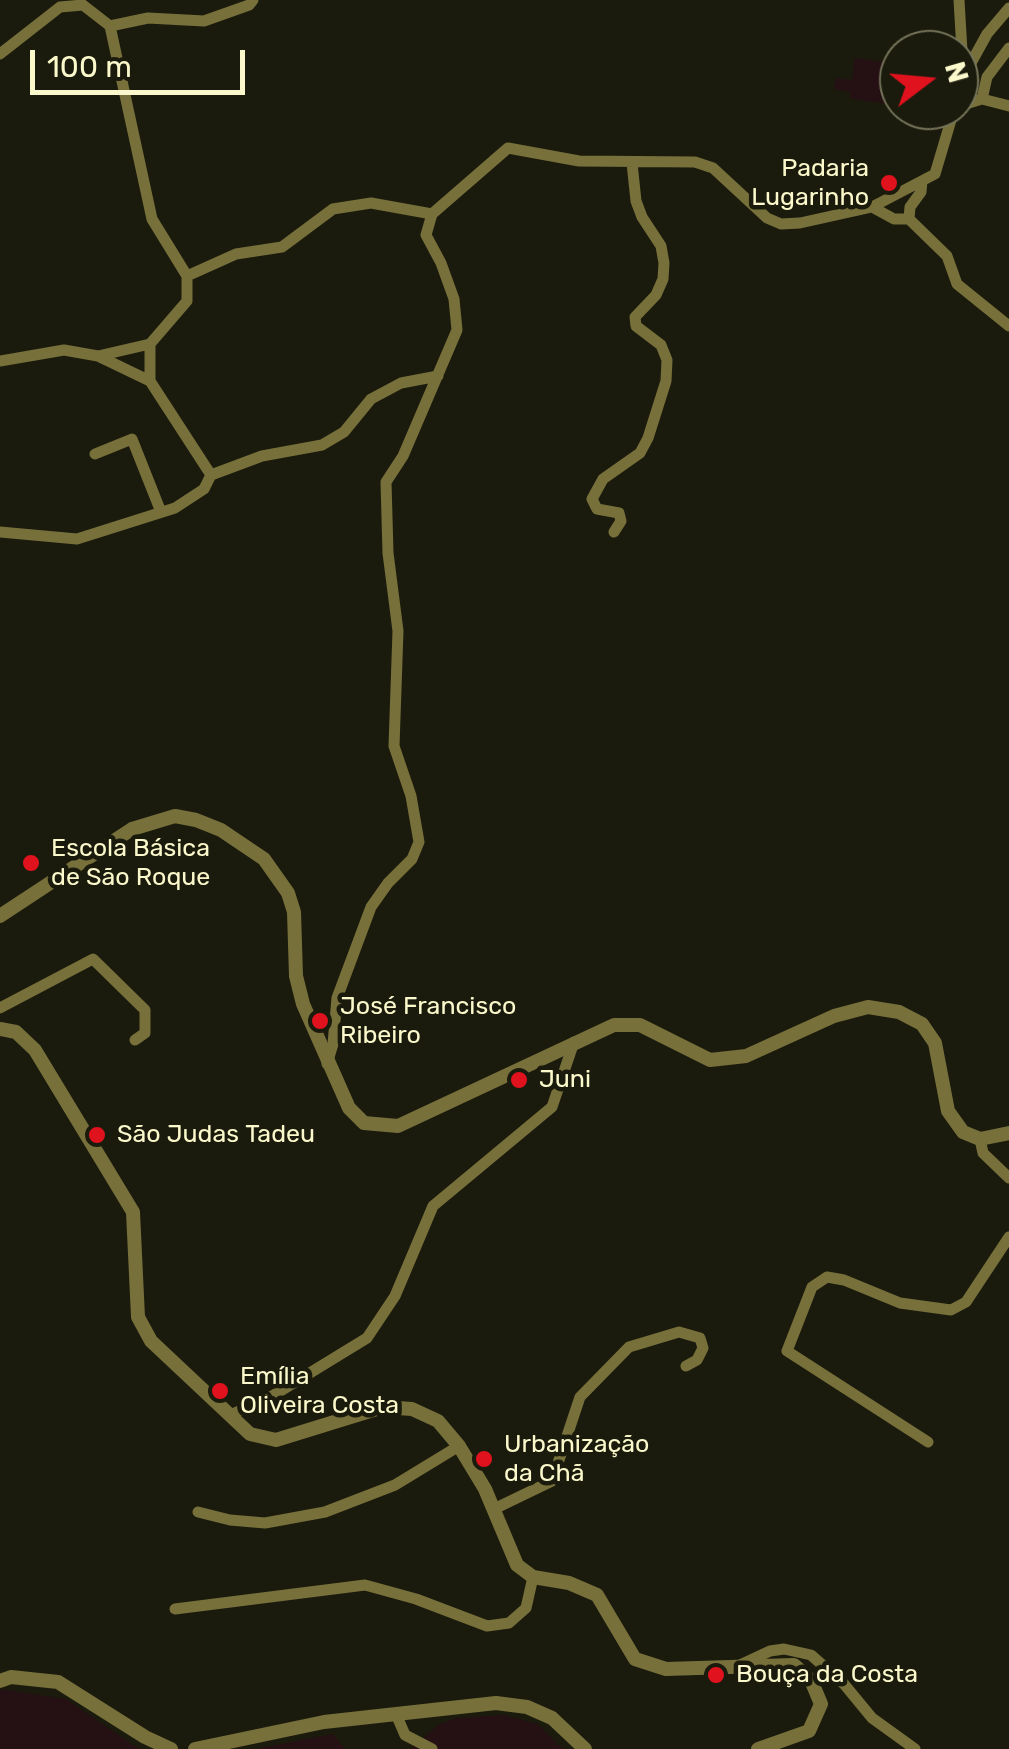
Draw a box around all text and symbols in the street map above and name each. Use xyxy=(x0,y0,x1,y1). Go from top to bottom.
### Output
scale bar xyxy=(35,30,250,92)
north arrow xyxy=(879,30,979,130)
text: 100 m xyxy=(47,49,132,85)
text: N xyxy=(938,58,975,86)
place label: Padaria Lugarinho xyxy=(751,154,869,213)
marker: Padaria Lugarinho xyxy=(878,172,900,194)
place label: Escola Básica de São Roque xyxy=(51,834,210,893)
marker: Escola Básica de São Roque xyxy=(20,852,42,874)
place label: José Francisco Ribeiro xyxy=(340,992,516,1051)
marker: José Francisco Ribeiro xyxy=(309,1010,331,1032)
place label: Juni xyxy=(539,1065,591,1095)
marker: Juni xyxy=(508,1069,530,1091)
place label: São Judas Tadeu xyxy=(117,1120,315,1150)
marker: São Judas Tadeu xyxy=(86,1124,108,1146)
place label: Emília Oliveira Costa xyxy=(240,1362,399,1421)
marker: Emília Oliveira Costa xyxy=(209,1380,231,1402)
place label: Urbanização da Chã xyxy=(504,1430,649,1489)
marker: Urbanização da Chã xyxy=(473,1448,495,1470)
place label: Bouça da Costa xyxy=(736,1660,918,1690)
marker: Bouça da Costa xyxy=(705,1664,727,1686)

